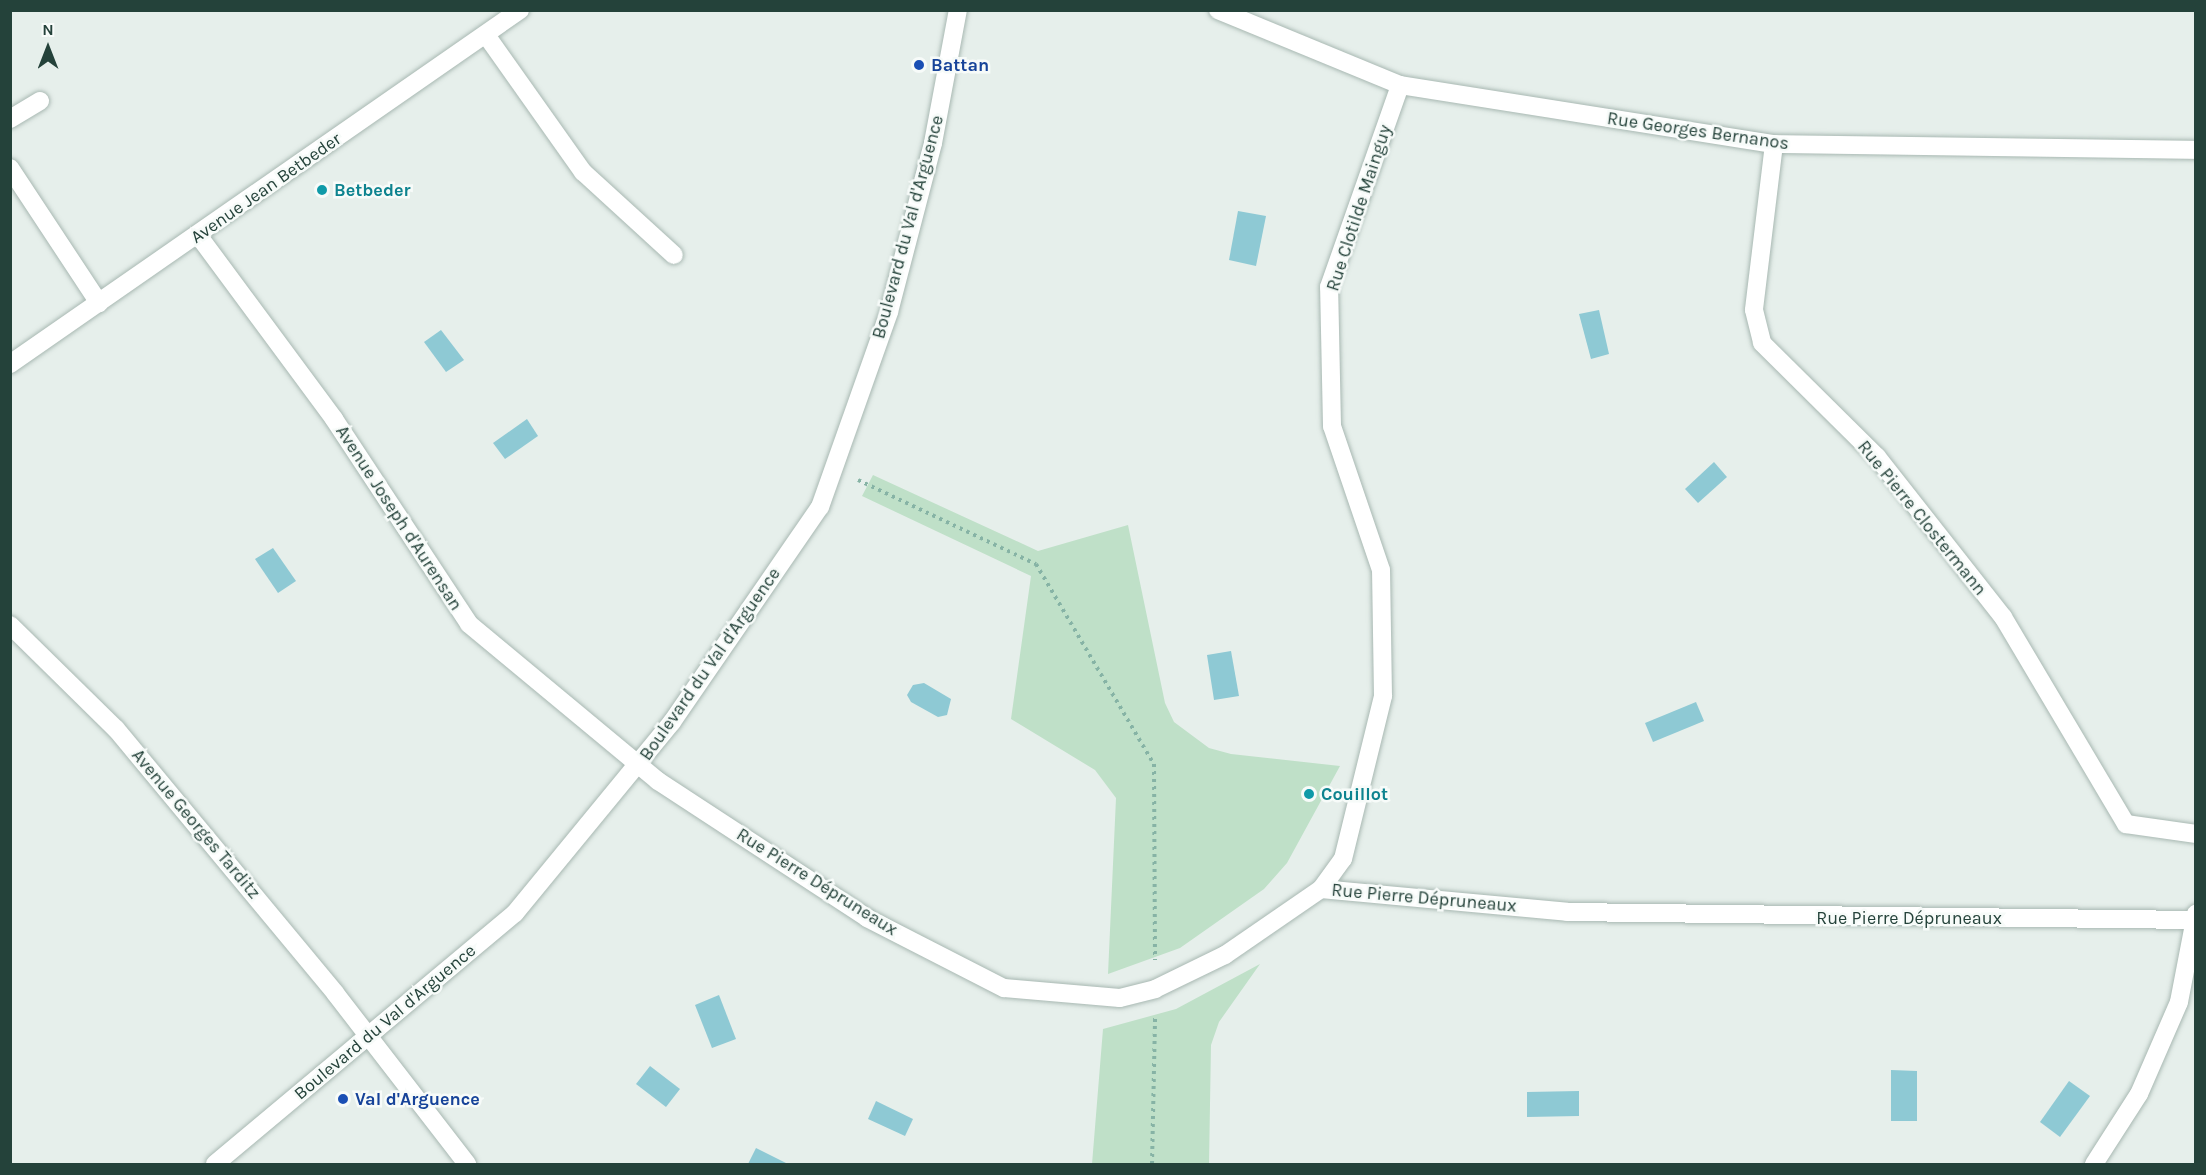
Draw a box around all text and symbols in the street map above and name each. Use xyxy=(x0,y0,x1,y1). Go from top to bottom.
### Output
north arrow xyxy=(18,18,78,78)
text: N xyxy=(42,20,54,39)
place label: Battan xyxy=(931,54,989,76)
marker: Battan xyxy=(912,58,926,72)
street label: Rue Georges Bernanos xyxy=(1606,108,1790,154)
street label: Boulevard du Val d'Arguence xyxy=(868,113,948,341)
street label: Rue Clotilde Mainguy xyxy=(1322,122,1396,294)
street label: Avenue Jean Betbeder xyxy=(187,128,345,248)
place label: Betbeder xyxy=(334,179,411,201)
marker: Betbeder xyxy=(315,183,329,197)
street label: Avenue Joseph d'Aurensan xyxy=(331,421,467,615)
street label: Rue Pierre Clostermann xyxy=(1853,436,1991,600)
street label: Boulevard du Val d'Arguence xyxy=(635,563,785,765)
street label: Avenue Georges Tarditz xyxy=(127,745,265,903)
place label: Couillot xyxy=(1321,783,1388,805)
marker: Couillot xyxy=(1302,787,1316,801)
street label: Rue Pierre Dépruneaux xyxy=(733,824,901,940)
street label: Rue Pierre Dépruneaux xyxy=(1331,879,1517,917)
street label: Rue Pierre Dépruneaux xyxy=(1816,907,2002,929)
street label: Boulevard du Val d'Arguence xyxy=(290,940,480,1104)
place label: Val d'Arguence xyxy=(355,1088,480,1110)
marker: Val d'Arguence xyxy=(336,1092,350,1106)

